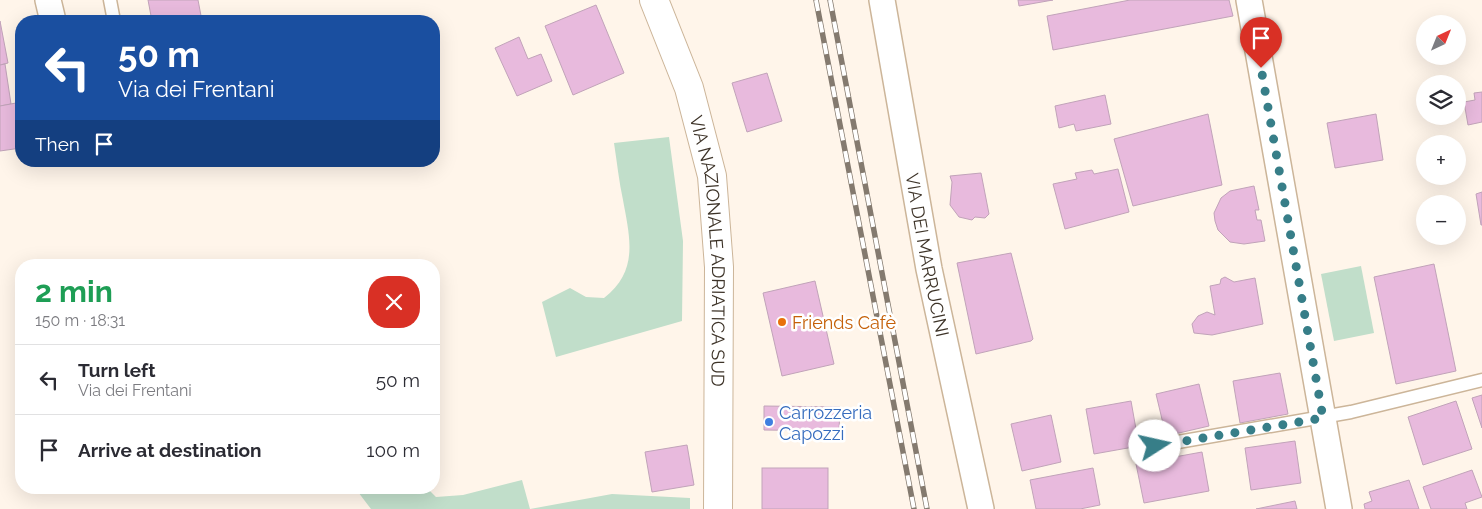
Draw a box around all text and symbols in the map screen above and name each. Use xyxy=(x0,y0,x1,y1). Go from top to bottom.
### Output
north arrow xyxy=(1416,15,1466,65)
map controls xyxy=(1416,15,1466,245)
pin xyxy=(1240,17,1282,68)
icon: arrive xyxy=(1247,24,1275,52)
text: 50 m xyxy=(118,34,200,75)
icon: left xyxy=(35,35,100,100)
button: layers xyxy=(1416,75,1466,125)
text: Via dei Frentani xyxy=(118,76,274,102)
street label: VIA NAZIONALE ADRIATICA SUD xyxy=(686,113,730,387)
icon: arrive xyxy=(90,130,118,158)
text: Then xyxy=(35,133,80,155)
button: + xyxy=(1416,135,1466,185)
street label: VIA DEI MARRUCINI xyxy=(902,172,954,339)
button: − xyxy=(1416,195,1466,245)
text: 2 min xyxy=(35,274,113,309)
button: close xyxy=(368,276,420,328)
text: 150 m · 18:31 xyxy=(35,311,125,330)
place label: Friends Cafè xyxy=(792,312,896,333)
marker: Friends Cafè xyxy=(776,316,788,328)
text: Turn left xyxy=(78,359,155,381)
icon: left xyxy=(35,366,63,394)
text: 50 m xyxy=(376,369,420,391)
text: Via dei Frentani xyxy=(78,381,192,400)
place label: Carrozzeria Capozzi xyxy=(779,402,872,444)
marker: Carrozzeria Capozzi xyxy=(763,416,775,428)
position arrow xyxy=(1128,419,1180,471)
icon: arrive xyxy=(35,436,63,464)
text: Arrive at destination xyxy=(78,439,262,461)
text: 100 m xyxy=(366,439,420,461)

